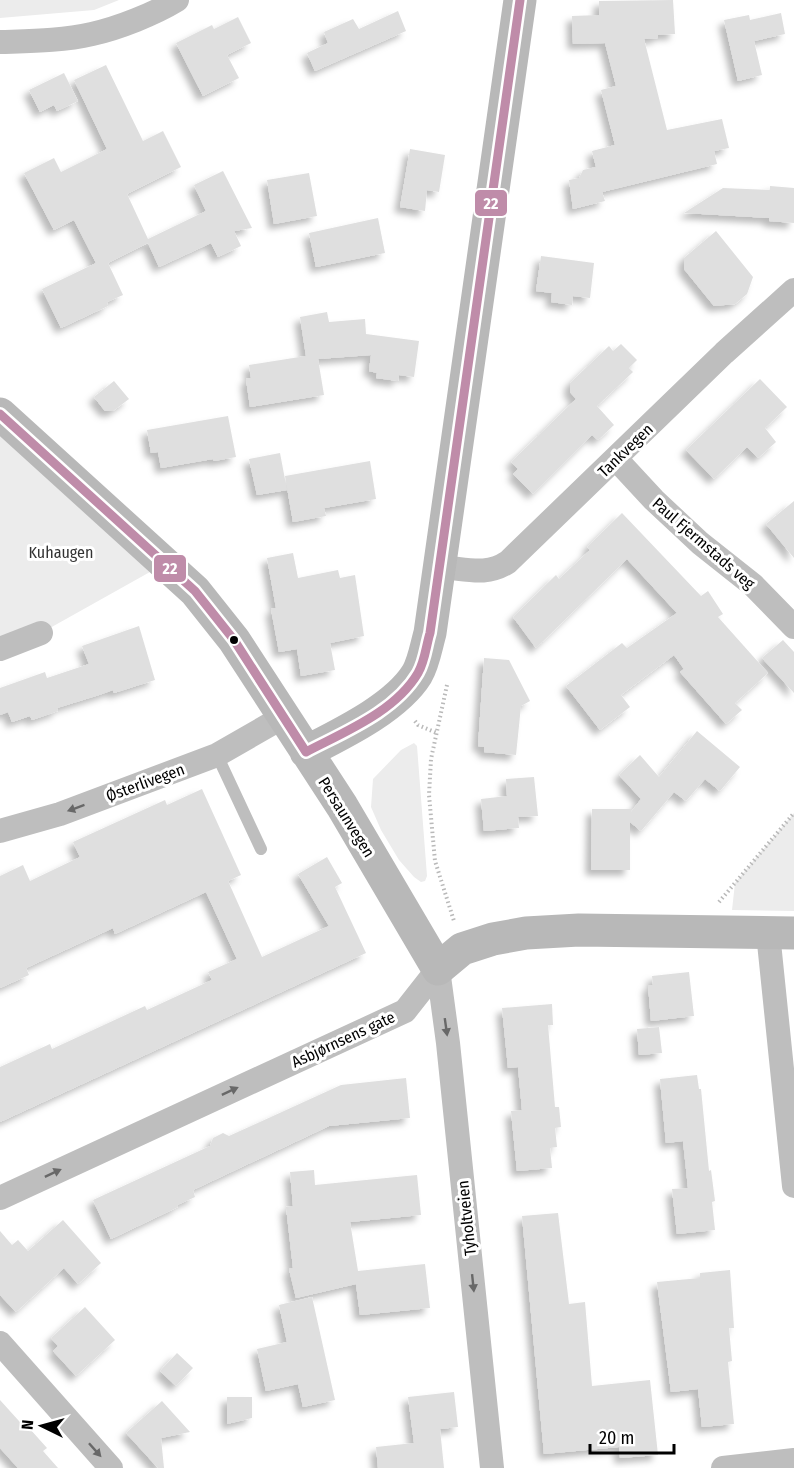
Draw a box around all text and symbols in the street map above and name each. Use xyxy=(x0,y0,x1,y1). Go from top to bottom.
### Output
line badge: 22 xyxy=(474,189,508,217)
text: 22 xyxy=(483,194,499,213)
street label: Tankvegen xyxy=(594,420,657,481)
street label: Paul Fjermstads veg xyxy=(649,494,759,593)
park label: Kuhaugen xyxy=(29,543,93,562)
line badge: 22 xyxy=(153,554,187,583)
text: 22 xyxy=(162,559,178,578)
unlabelled marker xyxy=(228,634,240,646)
street label: Østerlivegen xyxy=(103,759,187,805)
street label: Persaunvegen xyxy=(314,774,379,861)
one-way arrow xyxy=(67,803,85,813)
street label: Asbjørnsens gate xyxy=(288,1007,398,1072)
one-way arrow xyxy=(442,1017,451,1036)
one-way arrow xyxy=(221,1087,238,1096)
one-way arrow xyxy=(44,1169,61,1178)
street label: Tyholtveien xyxy=(453,1179,480,1256)
one-way arrow xyxy=(468,1274,478,1293)
north arrow xyxy=(12,1396,72,1456)
scale bar xyxy=(590,1417,674,1455)
text: N xyxy=(18,1419,37,1430)
text: 20 m xyxy=(599,1427,634,1449)
one-way arrow xyxy=(88,1442,101,1457)

